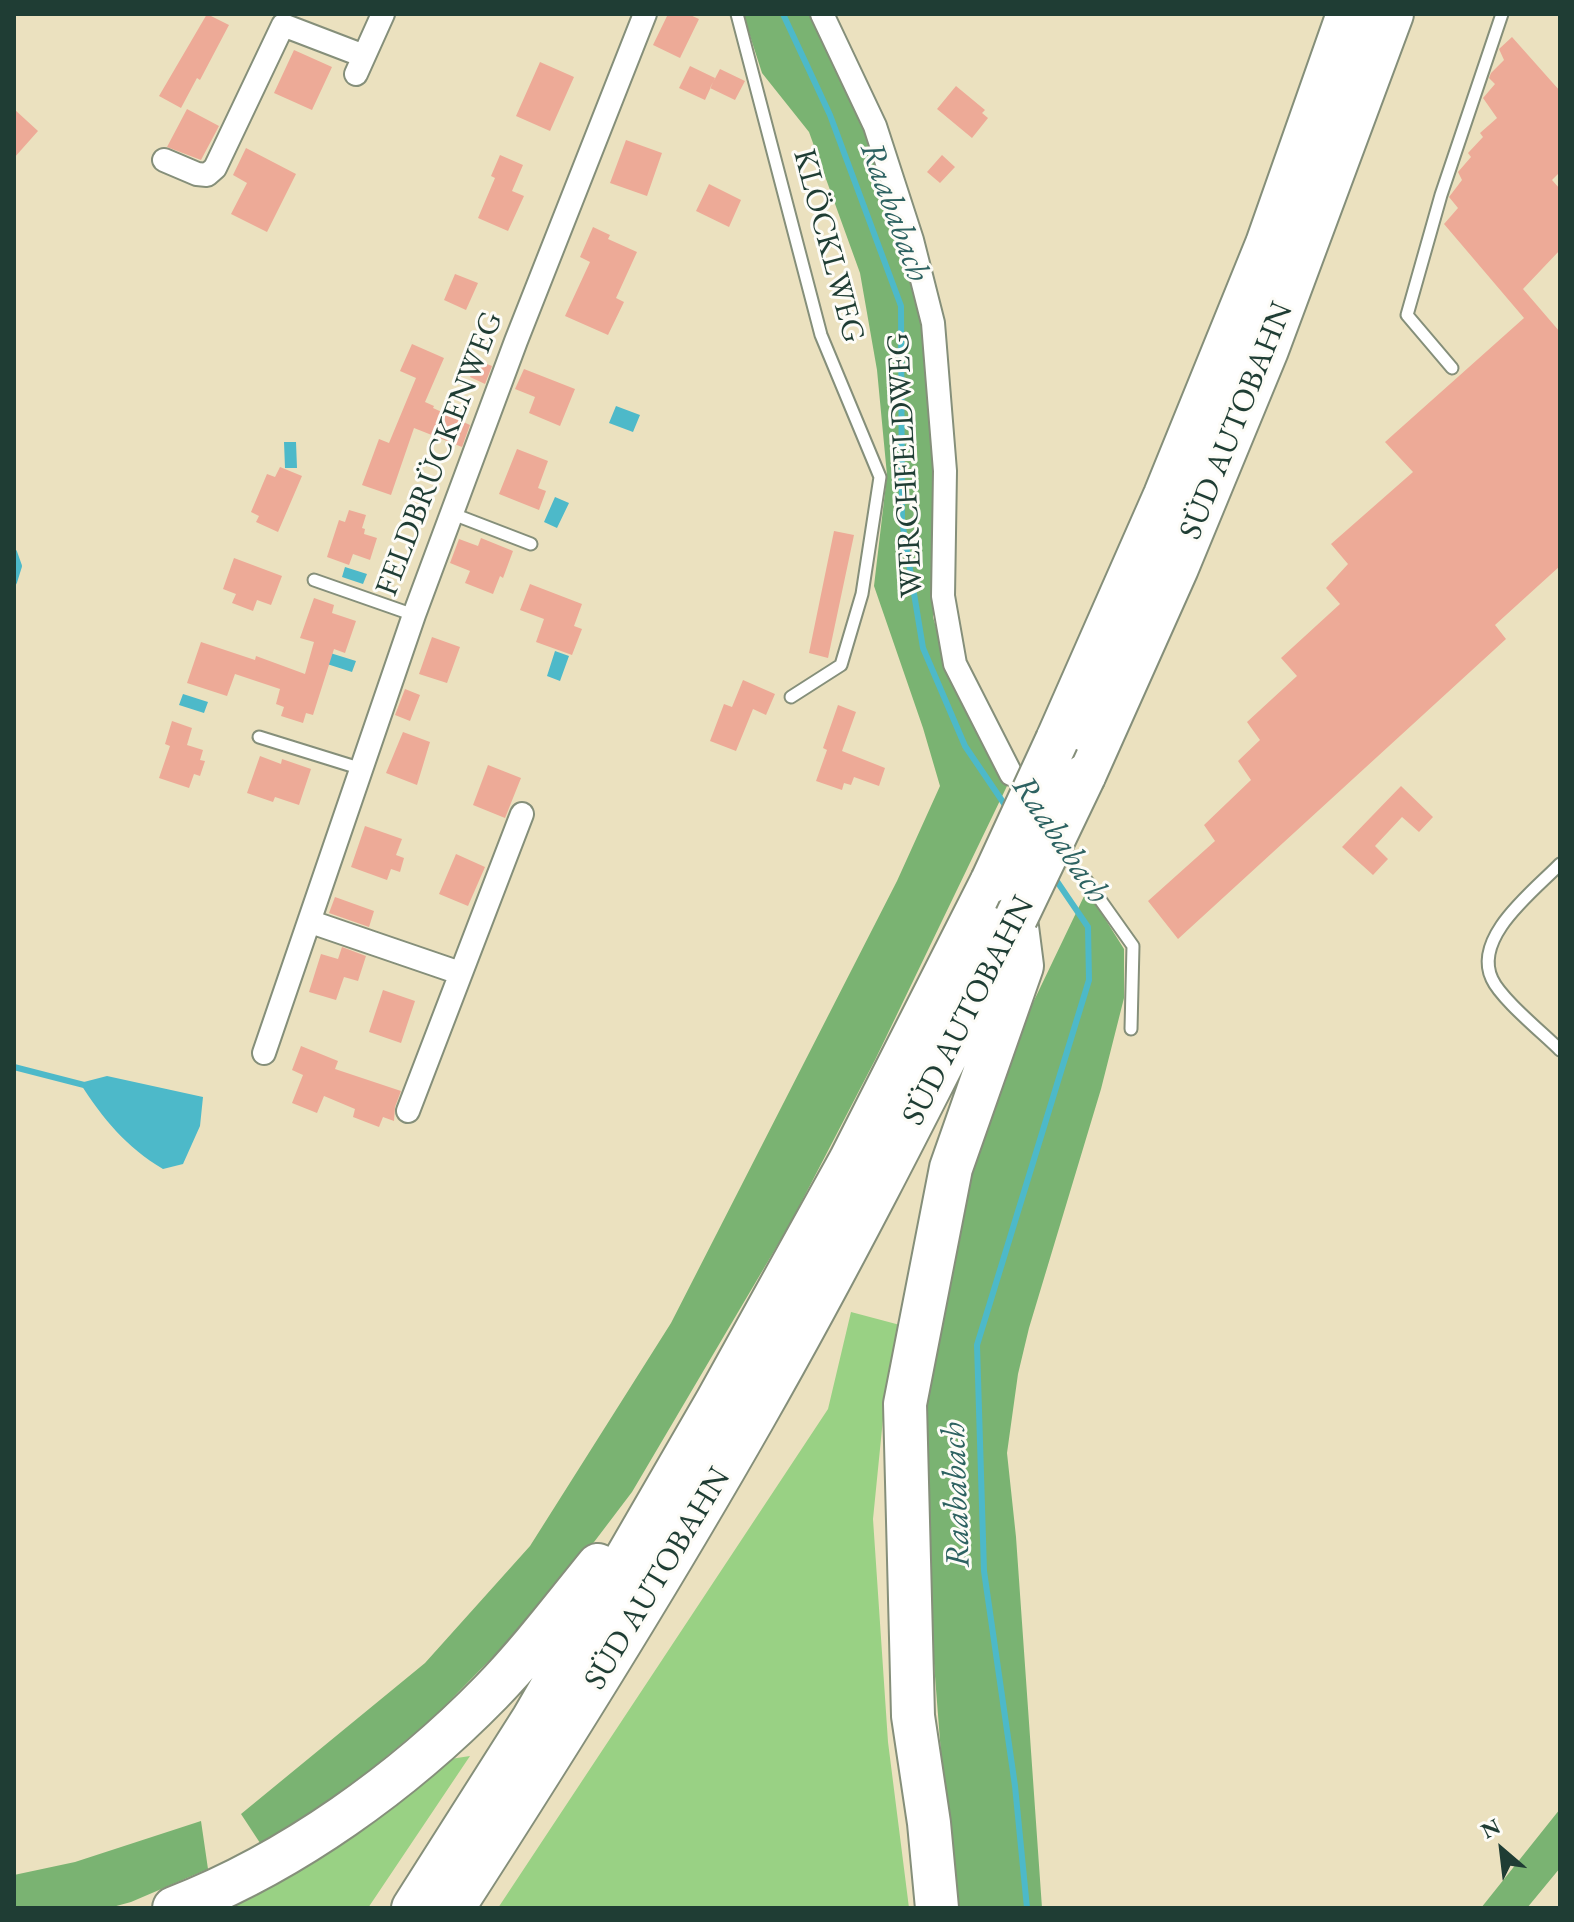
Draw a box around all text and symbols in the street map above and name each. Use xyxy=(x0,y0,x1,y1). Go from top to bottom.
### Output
water label: Raababach xyxy=(850,136,938,288)
street label: KLÖCKLWEG xyxy=(784,145,872,347)
street label: SÜD AUTOBAHN xyxy=(1172,297,1302,545)
street label: FELDBRÜCKENWEG xyxy=(368,307,512,601)
street label: WERCHFELDWEG xyxy=(880,331,932,599)
water label: Raababach xyxy=(1002,768,1118,912)
street label: SÜD AUTOBAHN xyxy=(895,890,1043,1132)
water label: Raababach xyxy=(934,1421,980,1569)
street label: SÜD AUTOBAHN xyxy=(577,1461,739,1697)
north arrow xyxy=(1462,1810,1542,1890)
text: N xyxy=(1476,1811,1505,1845)

